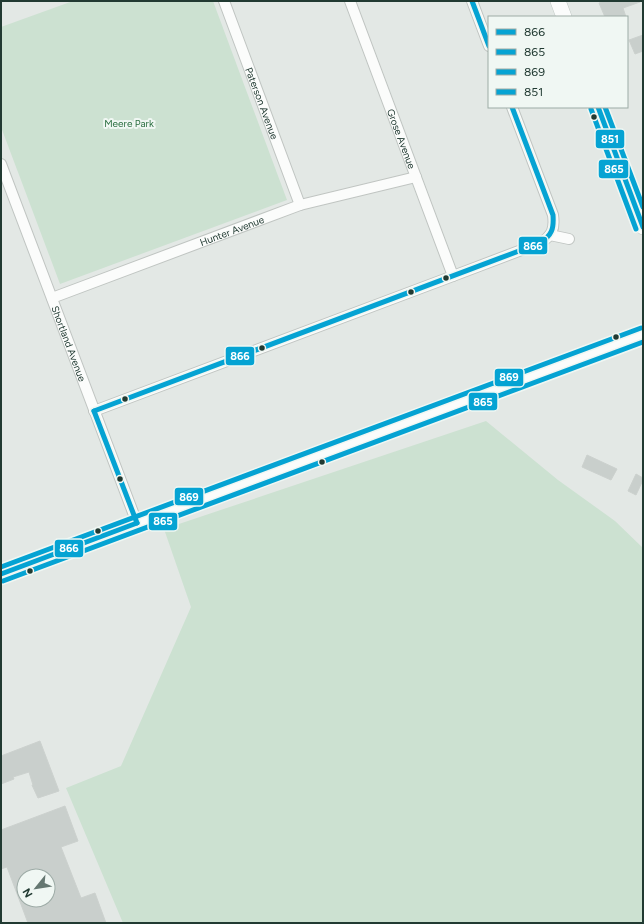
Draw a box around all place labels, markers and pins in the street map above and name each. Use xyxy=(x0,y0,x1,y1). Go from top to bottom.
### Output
unlabelled marker xyxy=(589,112,599,122)
unlabelled marker xyxy=(441,273,451,283)
unlabelled marker xyxy=(406,287,416,297)
unlabelled marker xyxy=(611,332,621,342)
unlabelled marker xyxy=(257,343,267,353)
unlabelled marker xyxy=(120,394,130,404)
unlabelled marker xyxy=(317,457,327,467)
unlabelled marker xyxy=(115,474,125,484)
unlabelled marker xyxy=(93,526,103,536)
unlabelled marker xyxy=(25,566,35,576)

